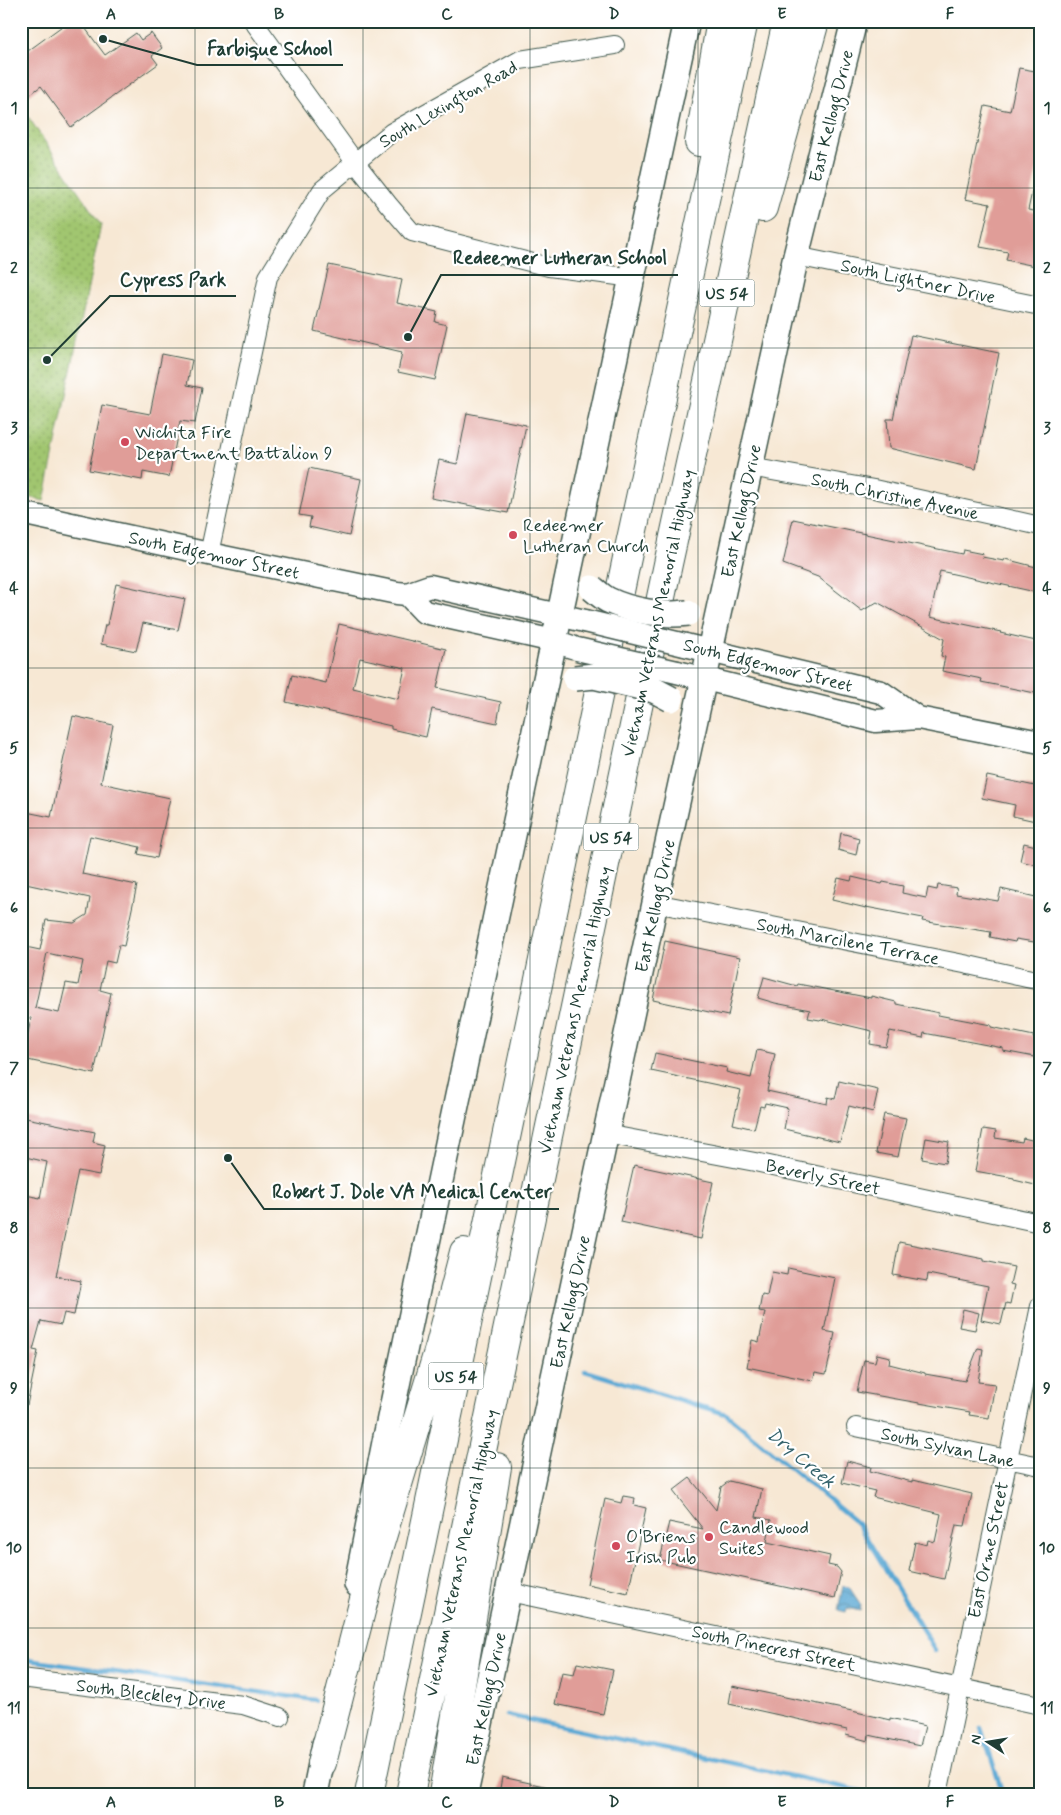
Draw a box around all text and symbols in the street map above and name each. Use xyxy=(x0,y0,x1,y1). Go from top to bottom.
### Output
text: A xyxy=(106,4,116,25)
text: B xyxy=(274,4,284,25)
text: C xyxy=(441,4,453,25)
text: D xyxy=(608,4,620,25)
text: E xyxy=(777,4,787,25)
text: F xyxy=(946,4,955,25)
callout: Farbique School xyxy=(197,31,343,65)
text: Farbique School xyxy=(207,37,333,62)
street label: East Kellogg Drive xyxy=(804,48,862,185)
street label: South Lexington Road xyxy=(375,55,523,156)
text: 1 xyxy=(10,98,18,119)
text: 1 xyxy=(1043,98,1051,119)
callout: Redeemer Lutheran School xyxy=(441,241,678,275)
text: Redeemer Lutheran School xyxy=(453,246,667,271)
street label: South Lightner Drive xyxy=(838,254,997,312)
text: 2 xyxy=(10,258,18,279)
text: 2 xyxy=(1043,258,1051,279)
callout: Cypress Park xyxy=(110,262,236,296)
text: Cypress Park xyxy=(120,268,227,293)
road number: US 54 xyxy=(700,280,754,306)
text: 3 xyxy=(10,418,18,439)
text: 3 xyxy=(1043,418,1051,439)
place label: Wichita Fire Department Battalion 9 xyxy=(135,421,333,466)
marker: Wichita Fire Department Battalion 9 xyxy=(119,436,131,448)
street label: East Kellogg Drive xyxy=(716,442,770,580)
street label: Vietnam Veterans Memorial Highway xyxy=(617,467,702,759)
street label: South Christine Avenue xyxy=(809,468,981,526)
place label: Redeemer Lutheran Church xyxy=(523,514,649,559)
street label: South Edgemoor Street xyxy=(126,526,302,588)
marker: Redeemer Lutheran Church xyxy=(507,529,519,541)
text: 4 xyxy=(9,578,19,599)
text: 4 xyxy=(1042,578,1052,599)
street label: South Edgemoor Street xyxy=(680,633,855,701)
text: 5 xyxy=(9,738,19,759)
text: 5 xyxy=(1042,738,1052,759)
road number: US 54 xyxy=(584,824,638,850)
street label: East Kellogg Drive xyxy=(630,837,684,975)
street label: Vietnam Veterans Memorial Highway xyxy=(534,864,619,1156)
text: 6 xyxy=(10,898,18,919)
text: 6 xyxy=(1043,898,1051,919)
street label: South Marcilene Terrace xyxy=(754,912,941,972)
text: 7 xyxy=(9,1058,19,1079)
text: 7 xyxy=(1042,1058,1052,1079)
street label: Beverly Street xyxy=(763,1154,882,1202)
callout: Robert J. Dole VA Medical Center xyxy=(264,1175,559,1209)
text: Robert J. Dole VA Medical Center xyxy=(272,1180,553,1205)
text: 8 xyxy=(9,1218,19,1239)
text: 8 xyxy=(1042,1218,1052,1239)
street label: East Kellogg Drive xyxy=(545,1233,599,1371)
road number: US 54 xyxy=(428,1362,484,1390)
text: 9 xyxy=(10,1378,18,1399)
text: 9 xyxy=(1043,1378,1051,1399)
street label: Vietnam Veterans Memorial Highway xyxy=(420,1407,505,1699)
water label: Dry Creek xyxy=(761,1422,841,1495)
street label: South Sylvan Lane xyxy=(879,1422,1017,1474)
street label: East Orme Street xyxy=(963,1480,1015,1621)
place label: Candlewood Suites xyxy=(719,1516,809,1561)
place label: O'Briens Irish Pub xyxy=(626,1525,697,1570)
marker: Candlewood Suites xyxy=(703,1531,715,1543)
text: 10 xyxy=(6,1538,22,1559)
text: 10 xyxy=(1039,1538,1055,1559)
marker: O'Briens Irish Pub xyxy=(610,1540,622,1552)
street label: South Pinecrest Street xyxy=(689,1620,858,1678)
street label: East Kellogg Drive xyxy=(461,1630,515,1768)
street label: South Bleckley Drive xyxy=(75,1674,227,1716)
text: 11 xyxy=(7,1698,21,1719)
text: 11 xyxy=(1040,1698,1054,1719)
north arrow xyxy=(964,1718,1014,1768)
text: N xyxy=(966,1733,986,1746)
text: A xyxy=(106,1792,116,1813)
text: B xyxy=(274,1792,284,1813)
text: C xyxy=(441,1792,453,1813)
text: D xyxy=(608,1792,620,1813)
text: E xyxy=(777,1792,787,1813)
text: F xyxy=(946,1792,955,1813)

